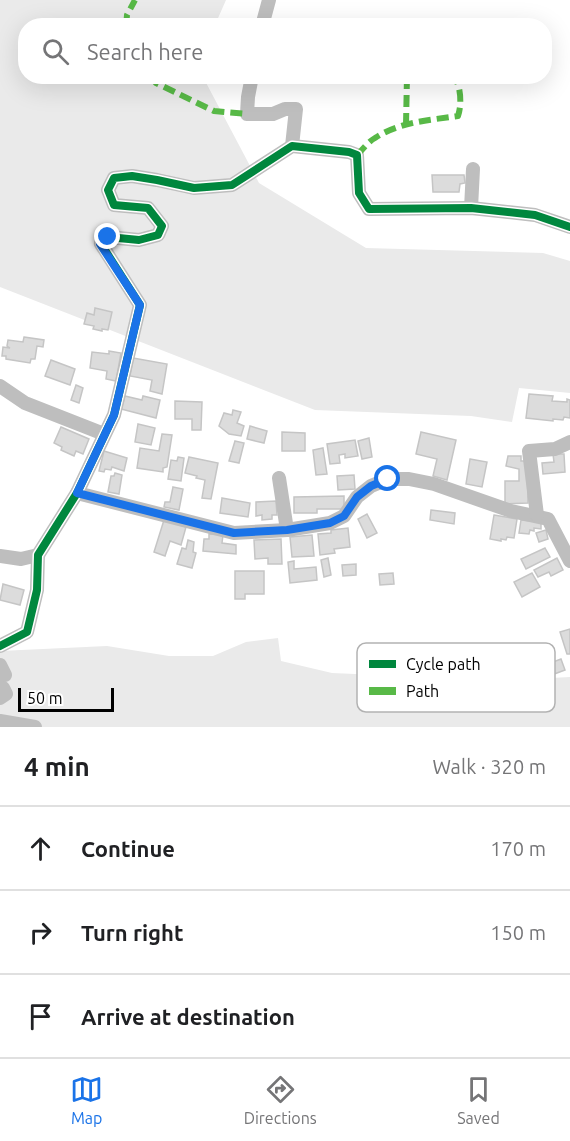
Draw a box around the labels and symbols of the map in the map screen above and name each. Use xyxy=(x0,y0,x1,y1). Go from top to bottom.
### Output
route end xyxy=(94,223,120,249)
route start xyxy=(374,465,400,491)
legend xyxy=(357,643,555,712)
text: Cycle path xyxy=(406,655,481,673)
text: Path xyxy=(406,682,439,700)
scale bar xyxy=(18,685,114,712)

